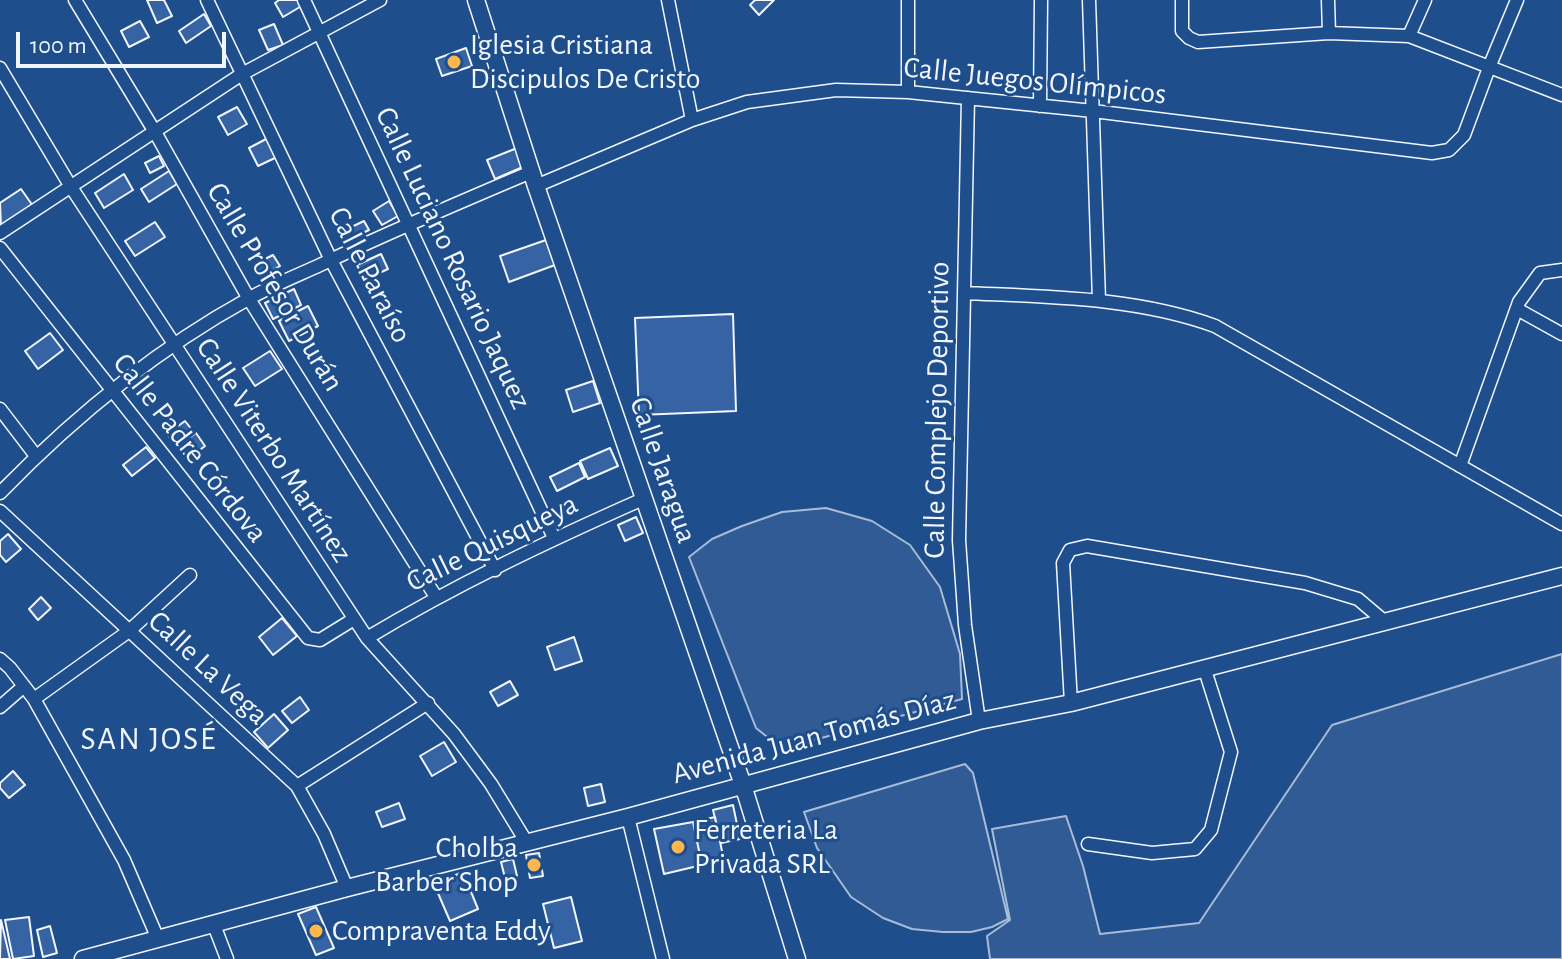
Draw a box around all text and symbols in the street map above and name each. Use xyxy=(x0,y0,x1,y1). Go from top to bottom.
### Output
scale bar xyxy=(20,16,230,66)
place label: Iglesia Cristiana Discipulos De Cristo xyxy=(470,27,700,98)
text: 100 m xyxy=(30,34,87,58)
street label: Calle Juegos Olímpicos xyxy=(902,49,1168,113)
marker: Iglesia Cristiana Discipulos De Cristo xyxy=(445,53,463,71)
street label: Calle Luciano Rosario Jaquez xyxy=(367,101,539,415)
street label: Calle Profesor Durán xyxy=(198,176,352,398)
street label: Calle Paraíso xyxy=(320,201,420,349)
street label: Calle Complejo Deportivo xyxy=(916,261,958,559)
street label: Calle Viterbo Martínez xyxy=(188,331,360,569)
street label: Calle Padre Córdova xyxy=(105,346,275,550)
street label: Calle Jaragua xyxy=(621,392,705,548)
street label: Calle Quisqueya xyxy=(400,486,584,600)
street label: Calle La Vega xyxy=(140,603,276,733)
street label: Avenida Juan Tomás Díaz xyxy=(668,682,960,792)
district label: SAN JOSÉ xyxy=(81,720,217,758)
place label: Ferreteria La Privada SRL xyxy=(694,812,838,882)
place label: Cholba Barber Shop xyxy=(375,830,518,900)
marker: Ferreteria La Privada SRL xyxy=(669,838,687,856)
marker: Cholba Barber Shop xyxy=(525,856,543,874)
place label: Compraventa Eddy xyxy=(332,913,551,949)
marker: Compraventa Eddy xyxy=(307,922,325,940)

